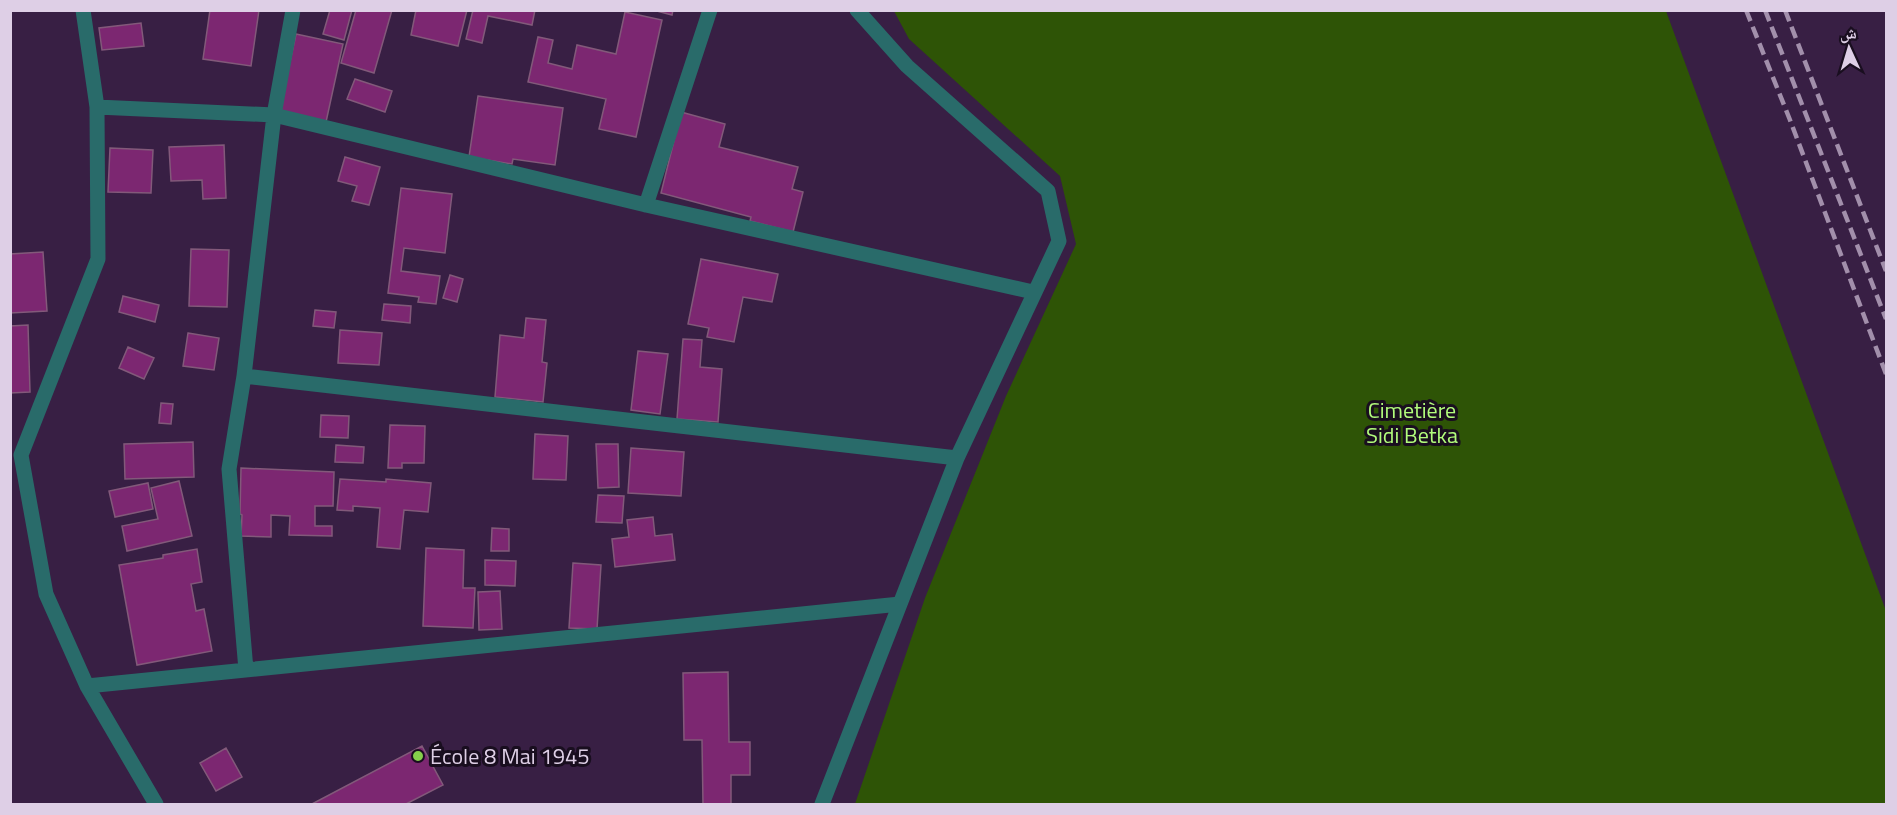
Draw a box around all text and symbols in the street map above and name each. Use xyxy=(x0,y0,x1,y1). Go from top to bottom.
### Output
north arrow xyxy=(1819,18,1879,78)
text: ش xyxy=(1839,20,1857,46)
park label: Cimetière Sidi Betka xyxy=(1366,393,1458,452)
place label: École 8 Mai 1945 xyxy=(430,739,590,773)
marker: École 8 Mai 1945 xyxy=(411,749,425,763)

